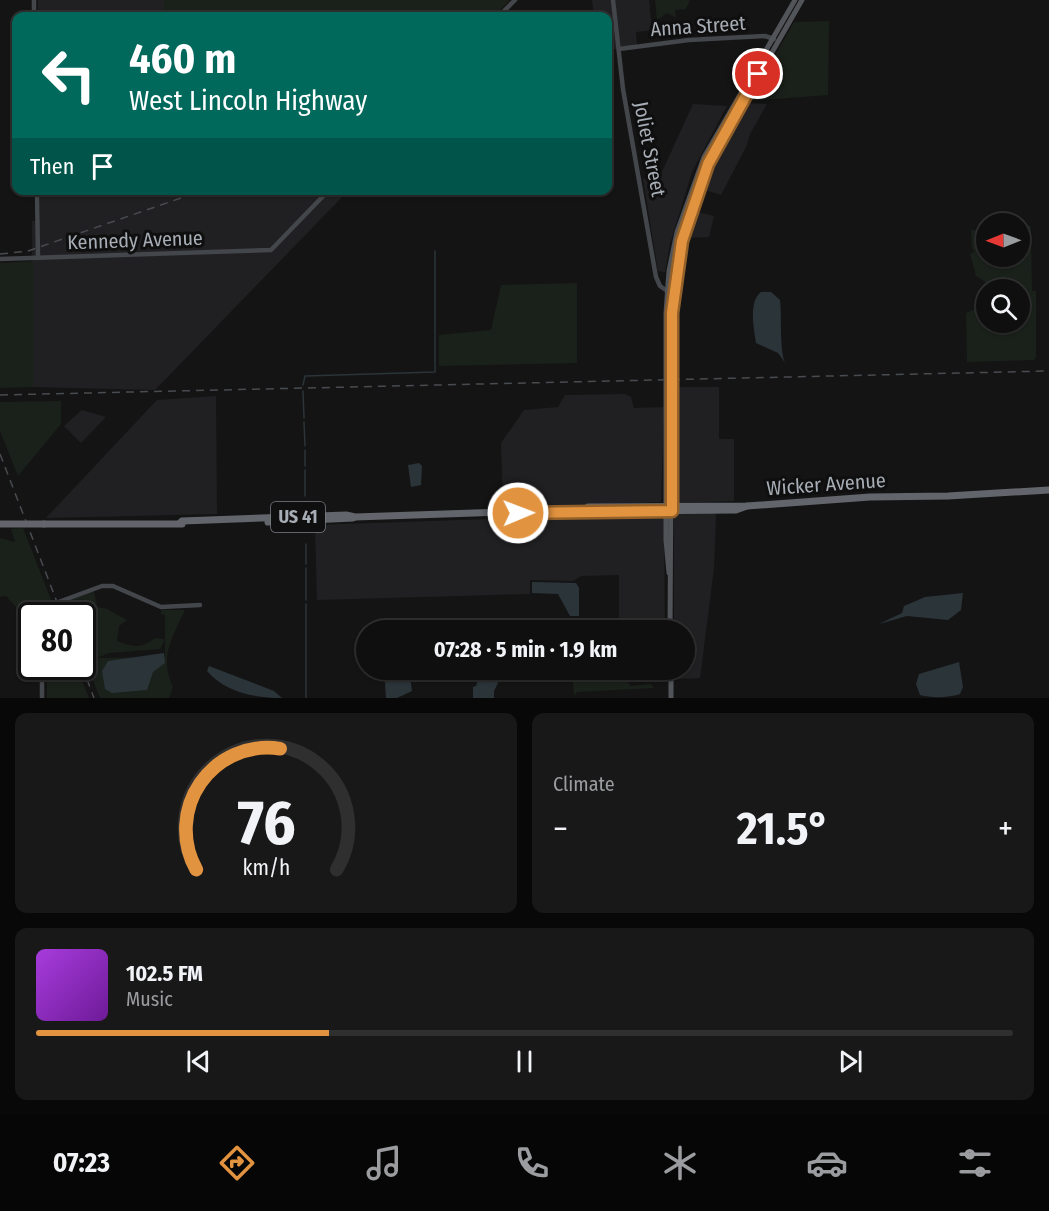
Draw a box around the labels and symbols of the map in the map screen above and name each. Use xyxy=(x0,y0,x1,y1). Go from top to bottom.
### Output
street label: Anna Street xyxy=(650,11,747,41)
pin xyxy=(732,48,783,99)
street label: Joliet Street xyxy=(629,99,671,199)
north arrow xyxy=(976,213,1030,267)
street label: Kennedy Avenue xyxy=(67,226,203,254)
street label: Wicker Avenue xyxy=(766,468,886,500)
position arrow xyxy=(486,481,550,545)
road number: US 41 xyxy=(271,502,325,532)
speed limit sign: 80 xyxy=(18,602,96,680)

